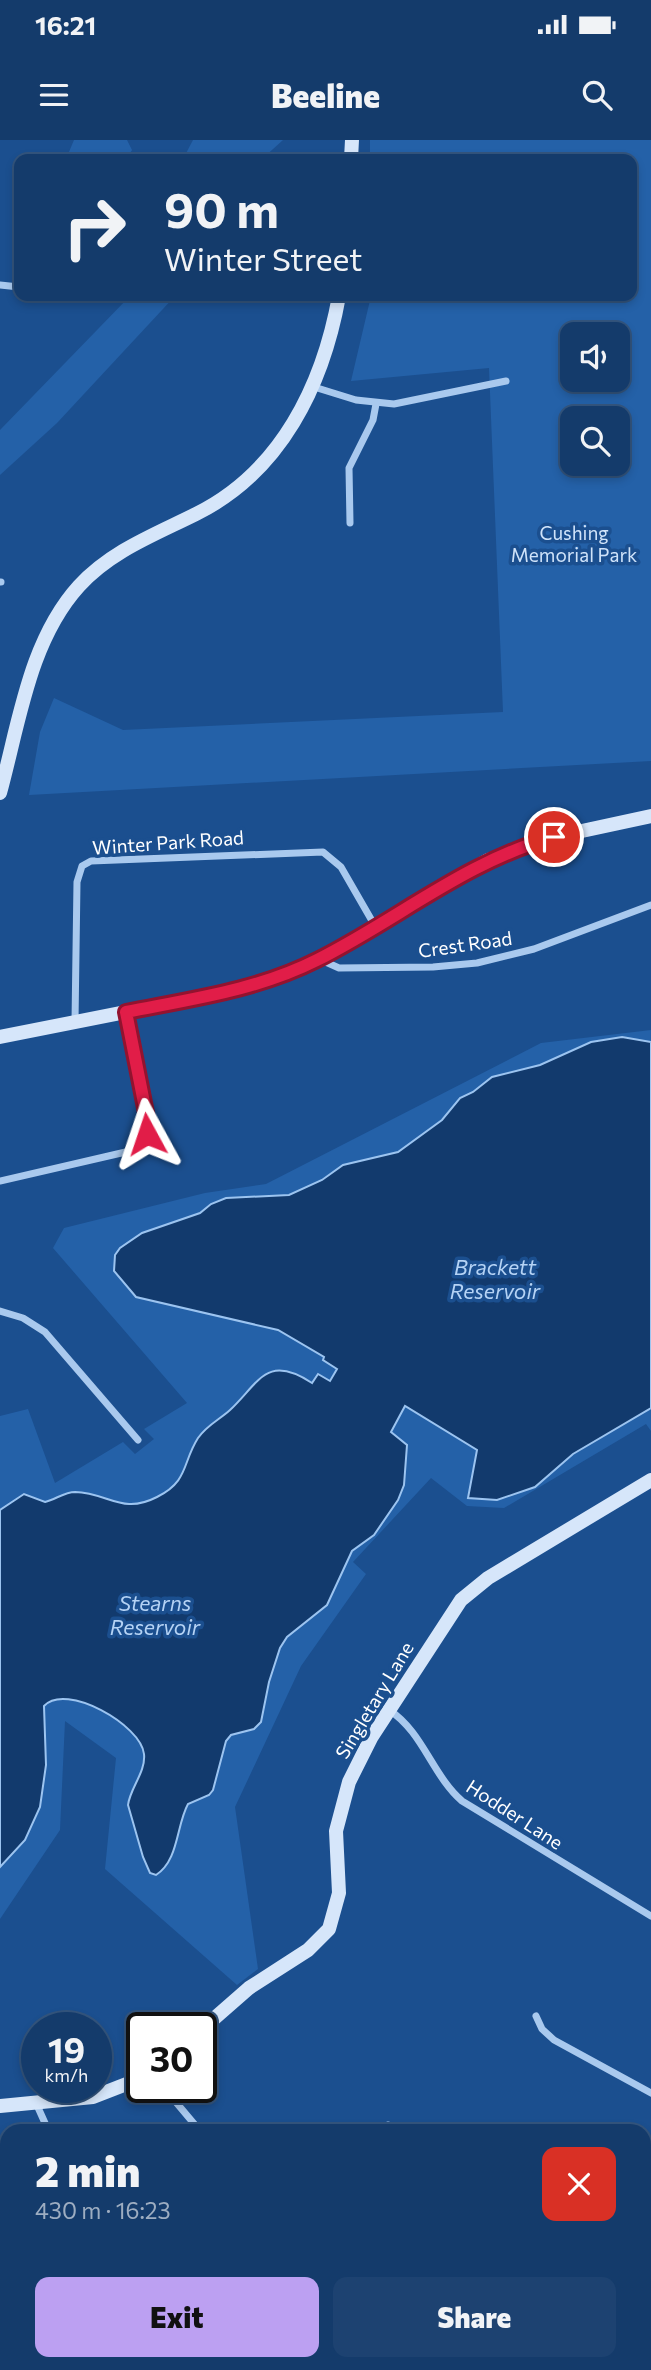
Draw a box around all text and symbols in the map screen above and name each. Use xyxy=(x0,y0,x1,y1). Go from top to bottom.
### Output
text: 16:21 xyxy=(35,9,96,40)
text: Beeline xyxy=(271,75,380,115)
icon: menu xyxy=(35,76,73,114)
icon: search xyxy=(578,76,616,114)
text: 90 m xyxy=(164,178,279,238)
icon: right xyxy=(49,182,140,273)
text: Winter Street xyxy=(164,238,362,278)
map controls xyxy=(560,322,630,476)
button: sound xyxy=(560,322,630,392)
button: search xyxy=(560,406,630,476)
park label: Cushing Memorial Park xyxy=(511,521,637,566)
pin xyxy=(524,807,584,867)
icon: arrive xyxy=(535,818,573,856)
street label: Winter Park Road xyxy=(91,825,245,859)
street label: Crest Road xyxy=(417,926,513,962)
position arrow xyxy=(110,1097,184,1171)
water label: Brackett Reservoir xyxy=(450,1254,541,1303)
water label: Stearns Reservoir xyxy=(110,1590,201,1639)
street label: Singletary Lane xyxy=(330,1637,418,1763)
street label: Hodder Lane xyxy=(462,1774,568,1854)
speed limit sign: 30 xyxy=(126,2012,217,2103)
text: 19 xyxy=(48,2027,85,2070)
text: km/h xyxy=(45,2064,88,2086)
text: 2 min xyxy=(35,2144,141,2196)
button: close xyxy=(542,2147,616,2221)
text: 430 m · 16:23 xyxy=(35,2196,171,2224)
button: Exit xyxy=(35,2277,319,2357)
button: Share xyxy=(333,2277,616,2357)

